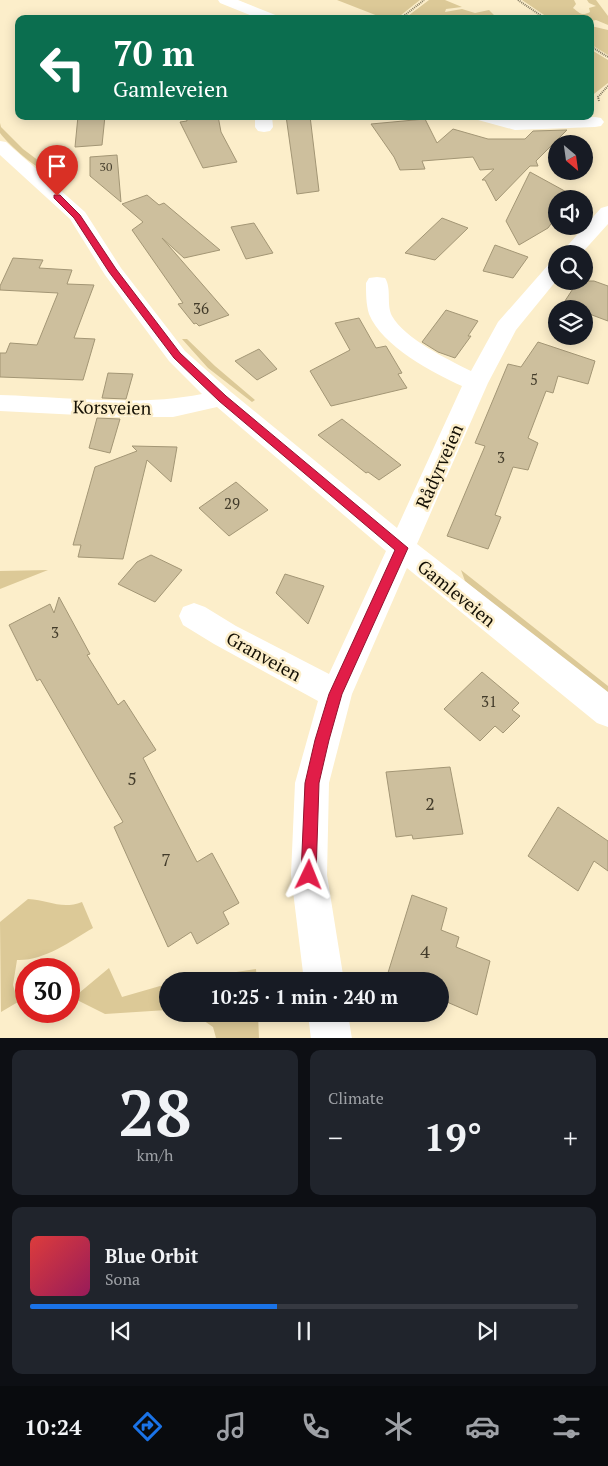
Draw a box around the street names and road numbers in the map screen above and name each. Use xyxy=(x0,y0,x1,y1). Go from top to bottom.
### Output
street label: Korsveien xyxy=(73,394,152,420)
street label: Rådyrveien xyxy=(410,420,468,512)
street label: Gamleveien xyxy=(413,554,501,632)
street label: Granveien xyxy=(222,626,306,687)

